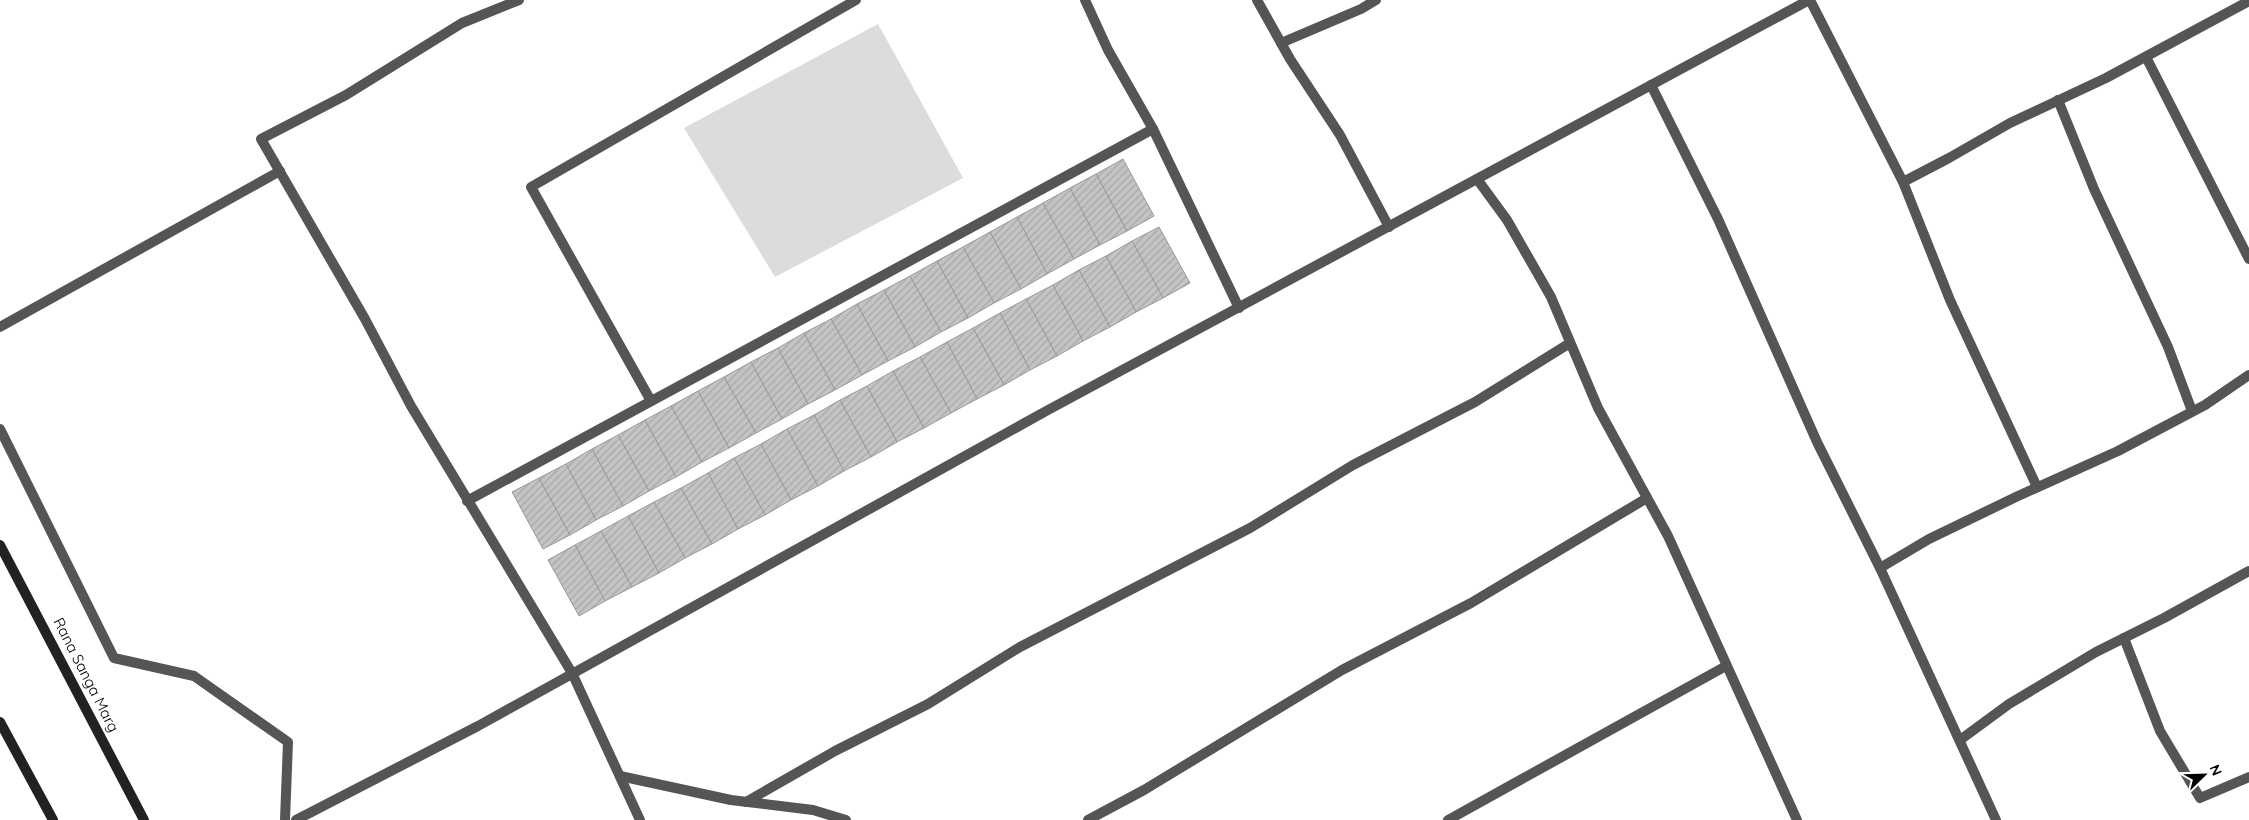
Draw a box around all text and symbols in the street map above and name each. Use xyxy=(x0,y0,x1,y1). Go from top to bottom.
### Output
street label: Rana Sanga Marg xyxy=(49,614,124,735)
north arrow xyxy=(2179,750,2229,800)
text: N xyxy=(2206,762,2226,778)

